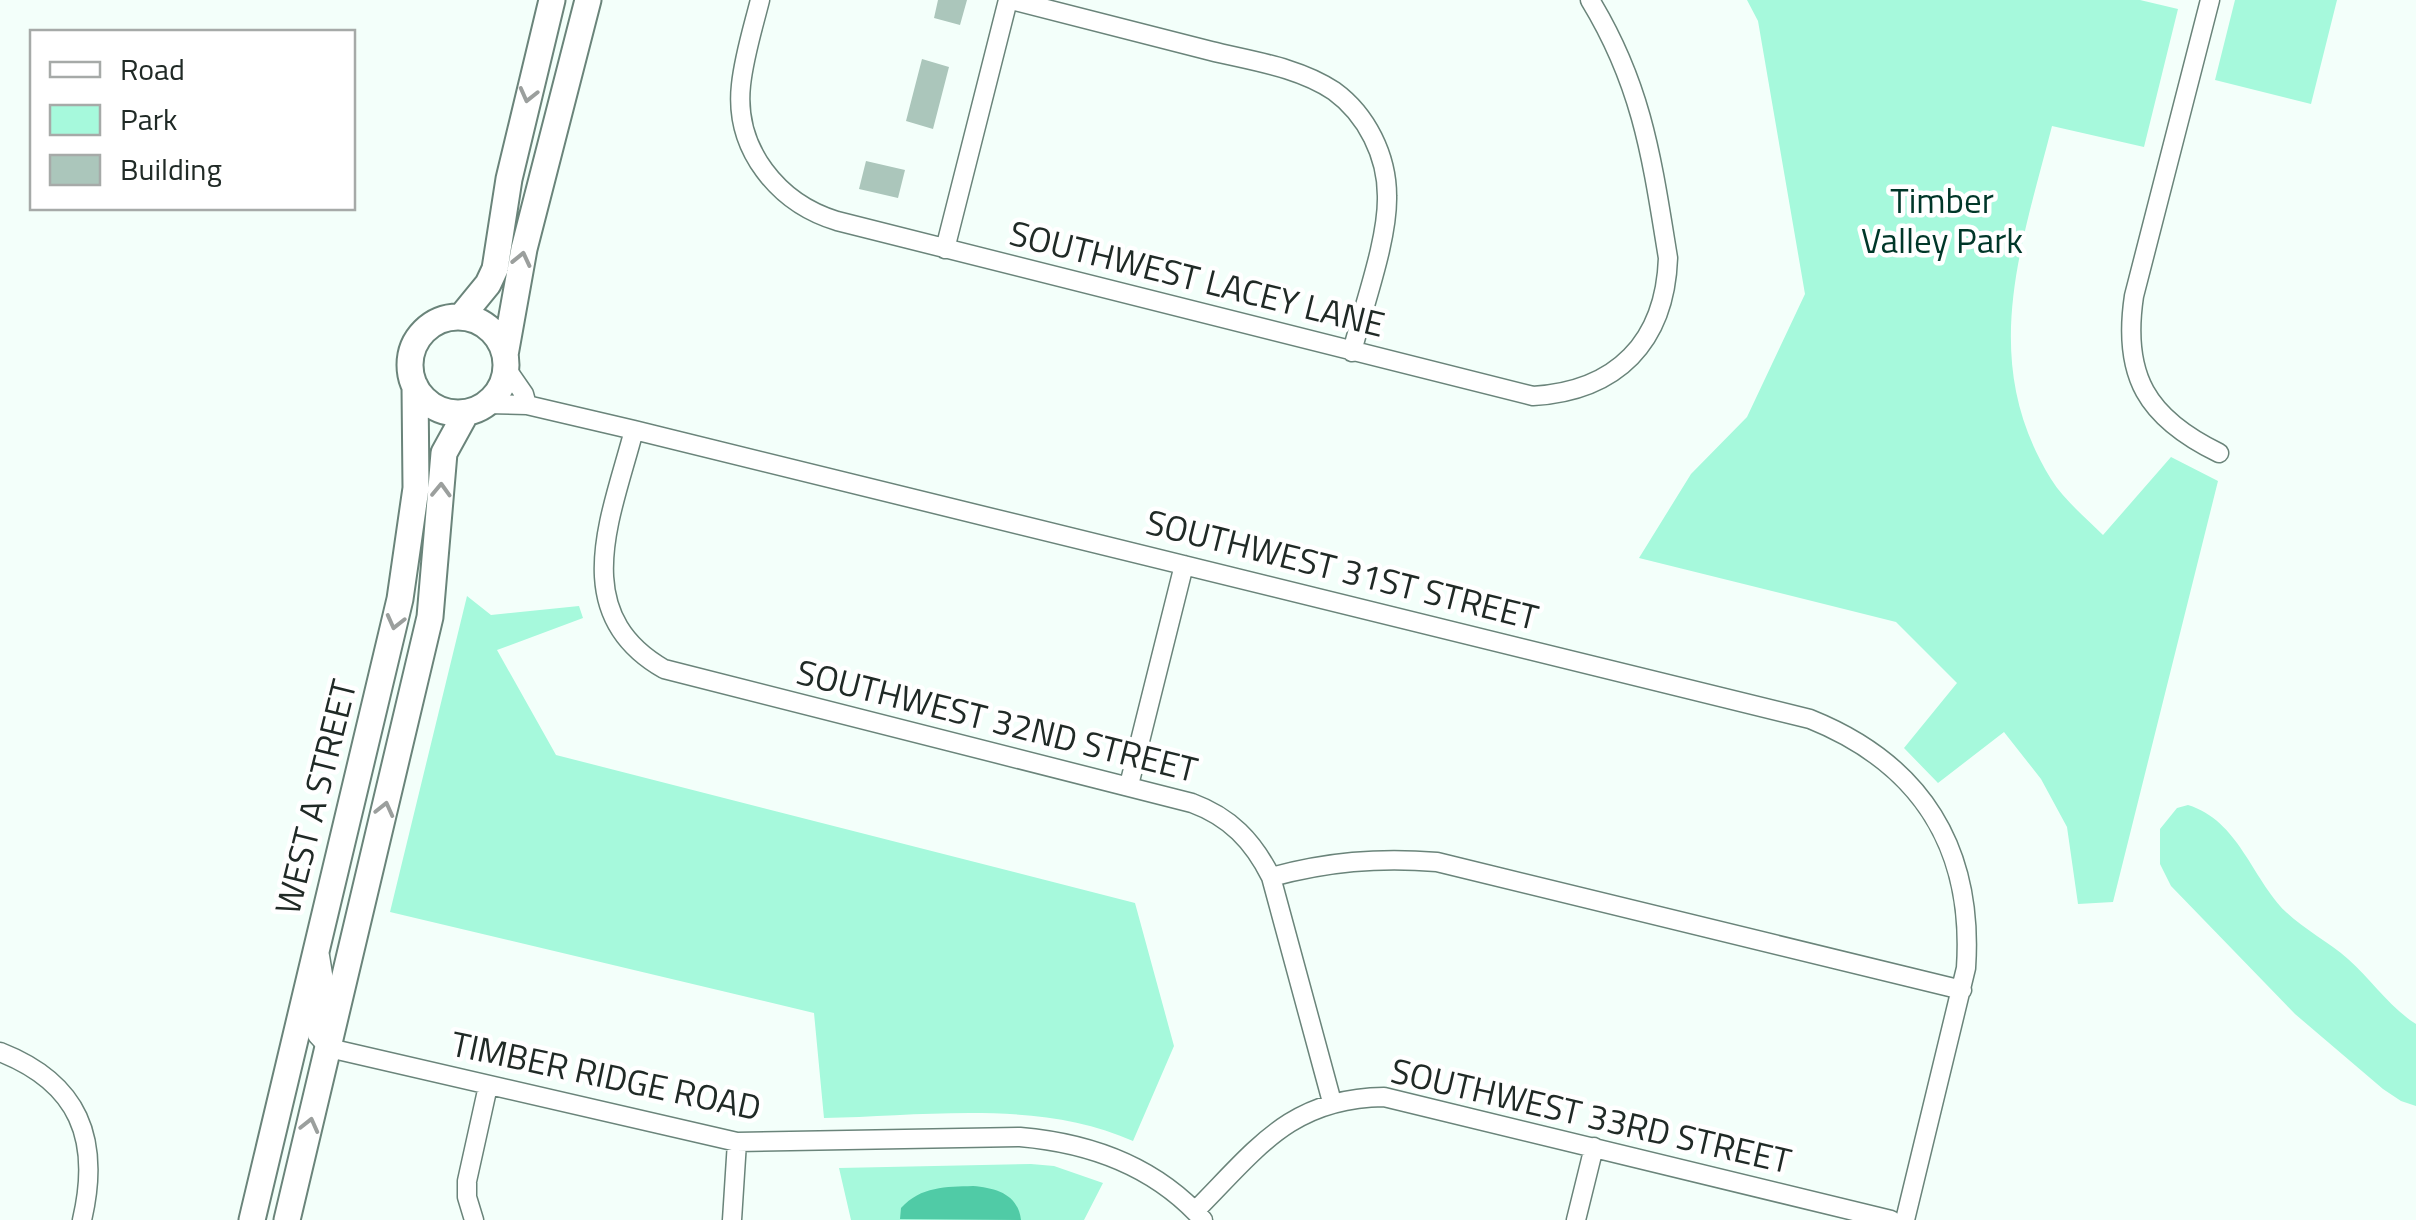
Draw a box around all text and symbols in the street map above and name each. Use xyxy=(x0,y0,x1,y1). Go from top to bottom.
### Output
legend xyxy=(30,30,355,210)
text: Road xyxy=(120,46,185,92)
one-way arrow xyxy=(519,86,540,103)
text: Park xyxy=(120,96,177,142)
text: Building xyxy=(120,146,222,192)
park label: Timber Valley Park xyxy=(1861,173,2023,267)
street label: SOUTHWEST LACEY LANE xyxy=(1004,205,1390,351)
one-way arrow xyxy=(510,251,531,268)
one-way arrow xyxy=(431,481,452,497)
street label: SOUTHWEST 31ST STREET xyxy=(1141,494,1544,644)
one-way arrow xyxy=(386,613,407,630)
street label: SOUTHWEST 32ND STREET xyxy=(791,644,1203,796)
street label: WEST A STREET xyxy=(260,674,370,920)
one-way arrow xyxy=(373,801,394,818)
street label: TIMBER RIDGE ROAD xyxy=(446,1016,766,1134)
street label: SOUTHWEST 33RD STREET xyxy=(1386,1043,1797,1187)
one-way arrow xyxy=(298,1117,319,1134)

